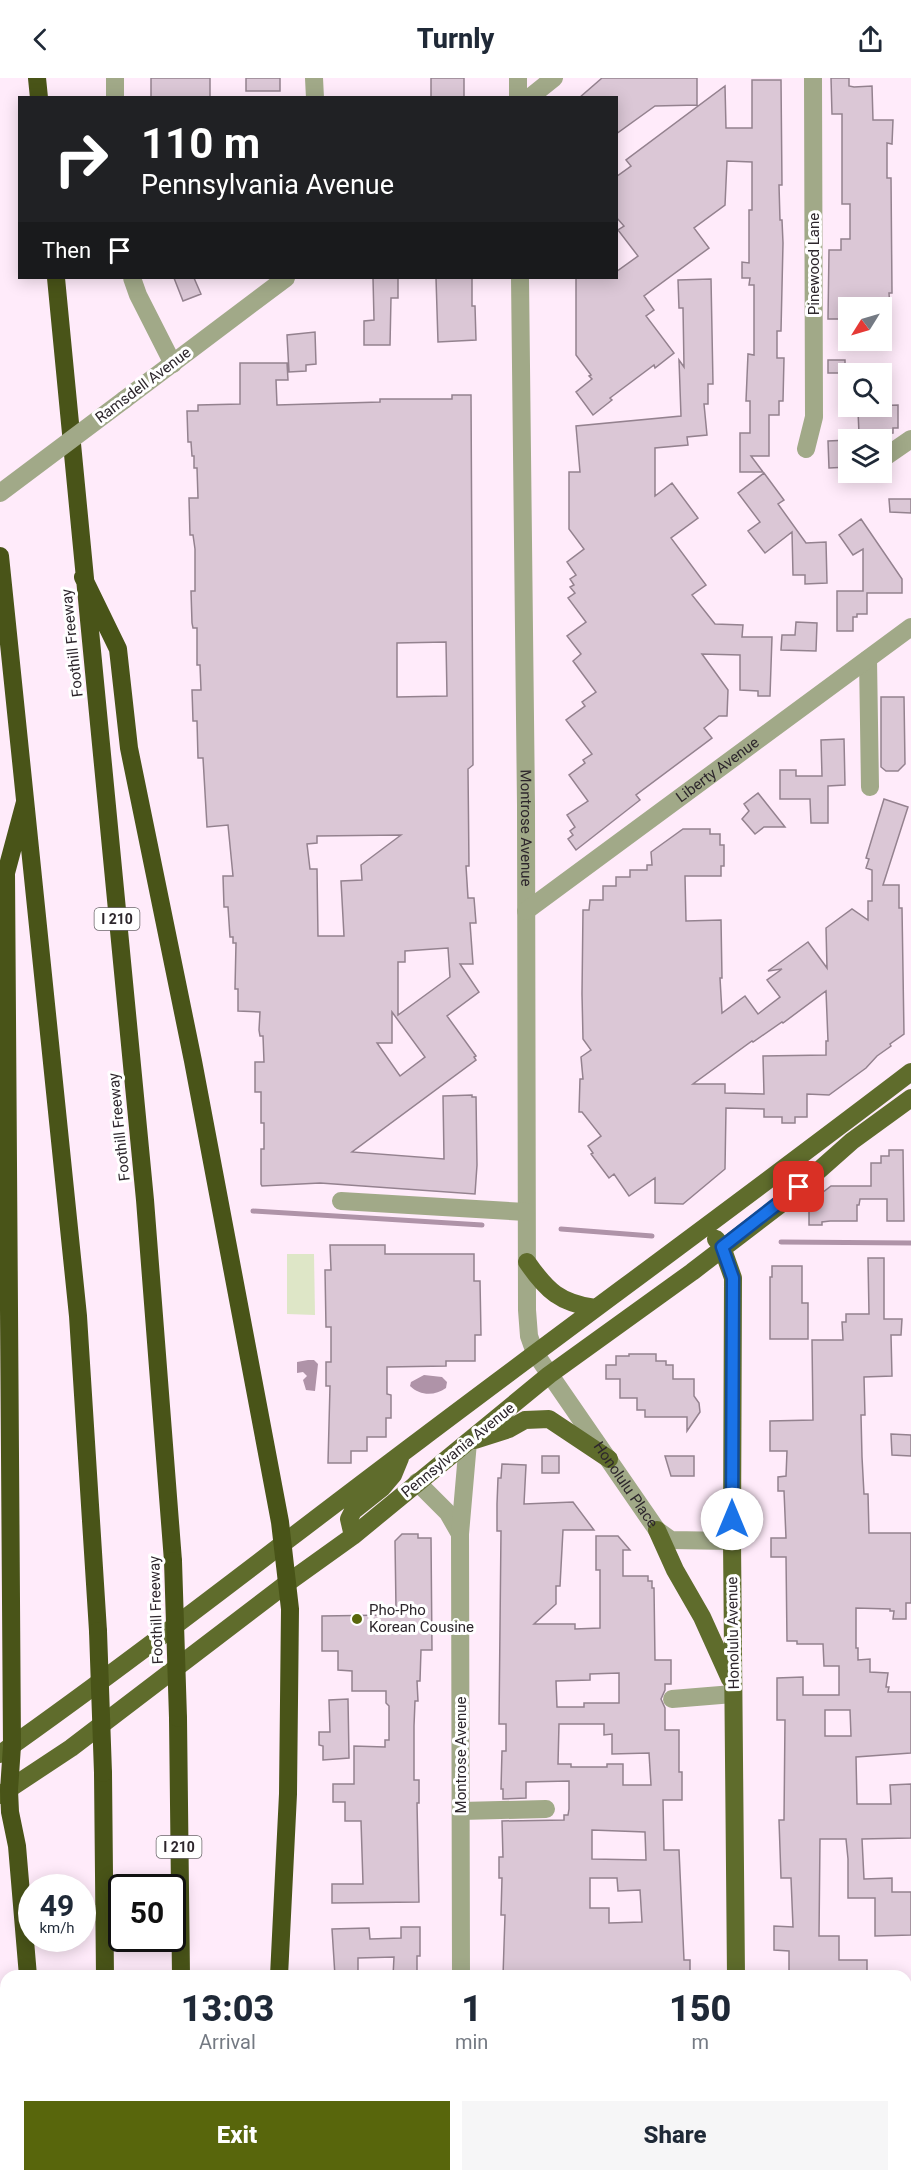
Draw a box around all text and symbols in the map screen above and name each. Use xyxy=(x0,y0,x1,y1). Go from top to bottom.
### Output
icon: back xyxy=(24,23,57,56)
text: Turnly xyxy=(417,23,494,55)
icon: share xyxy=(854,23,887,56)
text: 110 m xyxy=(141,119,260,168)
icon: right xyxy=(42,120,120,198)
text: Pennsylvania Avenue xyxy=(141,169,394,201)
street label: Pinewood Lane xyxy=(805,213,823,315)
icon: arrive xyxy=(103,234,136,267)
text: Then xyxy=(42,238,91,263)
north arrow xyxy=(838,297,892,351)
map controls xyxy=(838,297,892,483)
street label: Ramsdell Avenue xyxy=(92,343,194,427)
button: search xyxy=(838,363,892,417)
button: layers xyxy=(838,429,892,483)
street label: Foothill Freeway xyxy=(57,588,87,698)
street label: Liberty Avenue xyxy=(673,733,763,806)
street label: Montrose Avenue xyxy=(517,769,535,886)
road number: I 210 xyxy=(94,908,140,930)
street label: Foothill Freeway xyxy=(104,1072,134,1182)
pin xyxy=(773,1161,824,1212)
icon: arrive xyxy=(782,1170,815,1203)
street label: Pennsylvania Avenue xyxy=(398,1399,518,1501)
street label: Honolulu Place xyxy=(590,1438,662,1531)
position arrow xyxy=(700,1487,764,1551)
street label: Foothill Freeway xyxy=(145,1555,167,1665)
street label: Honolulu Avenue xyxy=(723,1576,743,1690)
place label: Pho-Pho Korean Cousine xyxy=(369,1601,474,1636)
marker: Pho-Pho Korean Cousine xyxy=(350,1612,364,1626)
street label: Montrose Avenue xyxy=(452,1697,470,1813)
road number: I 210 xyxy=(156,1836,201,1858)
speed limit sign: 50 xyxy=(108,1874,186,1952)
text: 49 xyxy=(40,1888,74,1923)
text: km/h xyxy=(39,1919,75,1937)
text: 13:03 xyxy=(181,1988,274,2030)
text: 1 xyxy=(461,1988,482,2030)
text: 150 xyxy=(669,1988,731,2030)
text: Arrival xyxy=(199,2030,256,2054)
text: min xyxy=(455,2030,488,2054)
text: m xyxy=(691,2030,709,2054)
button: Exit xyxy=(24,2101,450,2170)
button: Share xyxy=(462,2101,888,2170)

